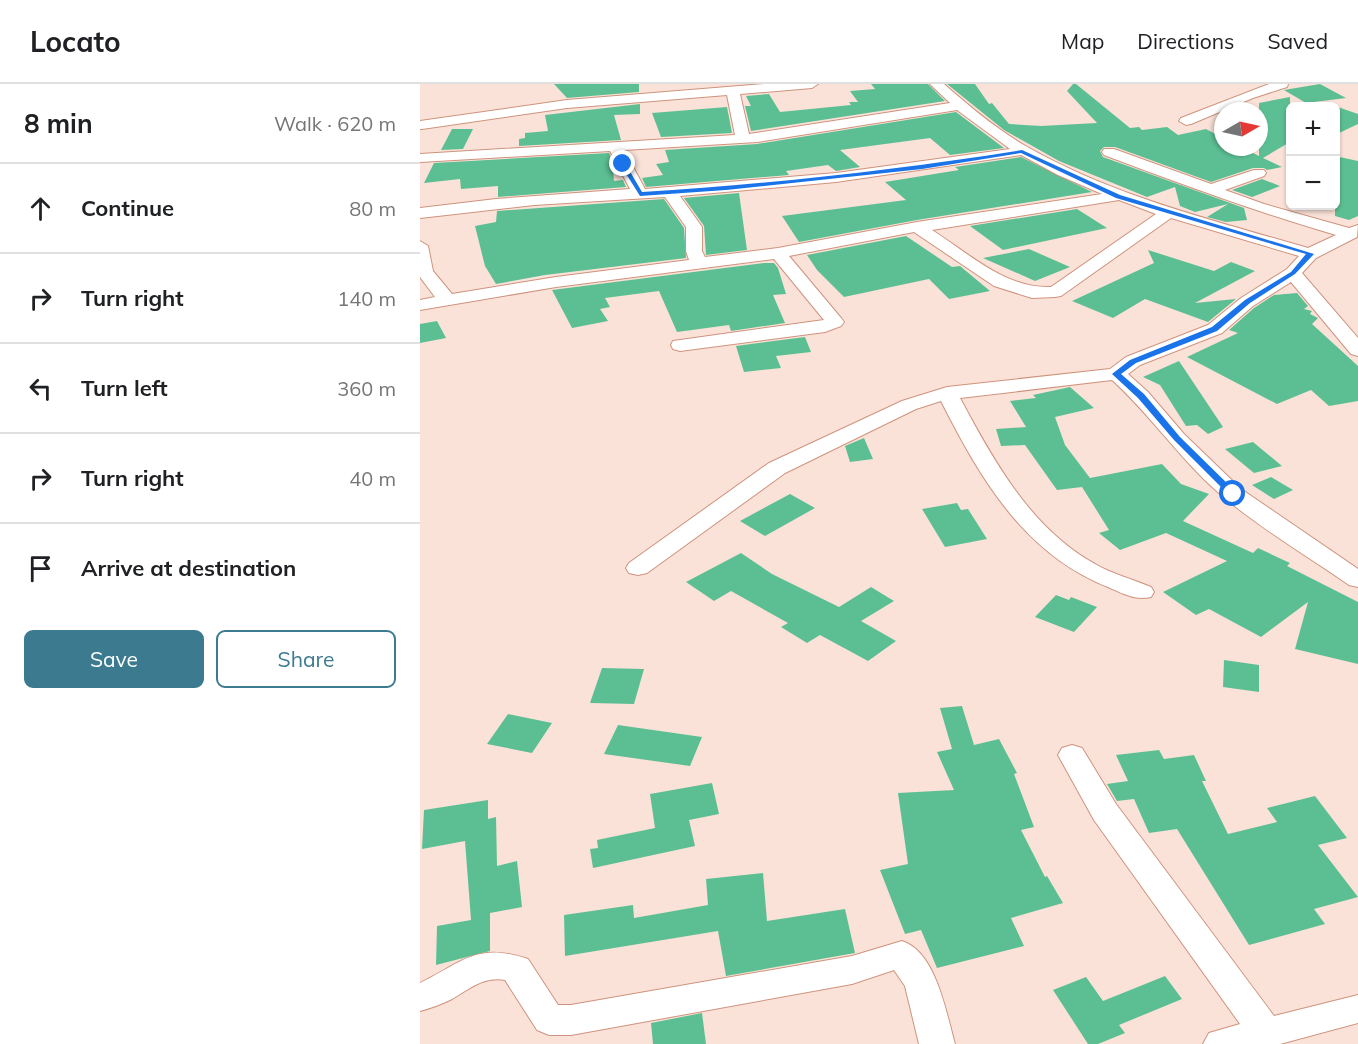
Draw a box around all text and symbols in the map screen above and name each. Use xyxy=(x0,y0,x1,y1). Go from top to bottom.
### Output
text: Locato xyxy=(30,24,121,59)
text: Map xyxy=(1061,28,1104,54)
text: Directions xyxy=(1137,28,1234,54)
text: Saved xyxy=(1267,28,1328,54)
north arrow xyxy=(1214,102,1268,156)
map controls xyxy=(1286,102,1340,210)
button: + xyxy=(1286,102,1340,156)
text: 8 min xyxy=(24,107,93,140)
text: Walk · 620 m xyxy=(274,111,396,136)
route end xyxy=(609,150,635,176)
button: − xyxy=(1286,156,1340,210)
icon: ahead xyxy=(24,192,57,225)
text: Continue xyxy=(81,194,174,222)
text: 80 m xyxy=(349,196,396,221)
icon: right xyxy=(24,282,57,315)
text: Turn right xyxy=(81,284,184,312)
text: 140 m xyxy=(337,286,396,311)
icon: left xyxy=(24,372,57,405)
text: Turn left xyxy=(81,374,168,402)
text: 360 m xyxy=(337,376,396,401)
icon: right xyxy=(24,462,57,495)
text: Turn right xyxy=(81,464,184,492)
text: 40 m xyxy=(349,466,396,491)
route start xyxy=(1219,480,1245,506)
icon: arrive xyxy=(24,552,57,585)
text: Arrive at destination xyxy=(81,554,296,582)
button: Save xyxy=(24,630,204,688)
button: Share xyxy=(216,630,396,688)

